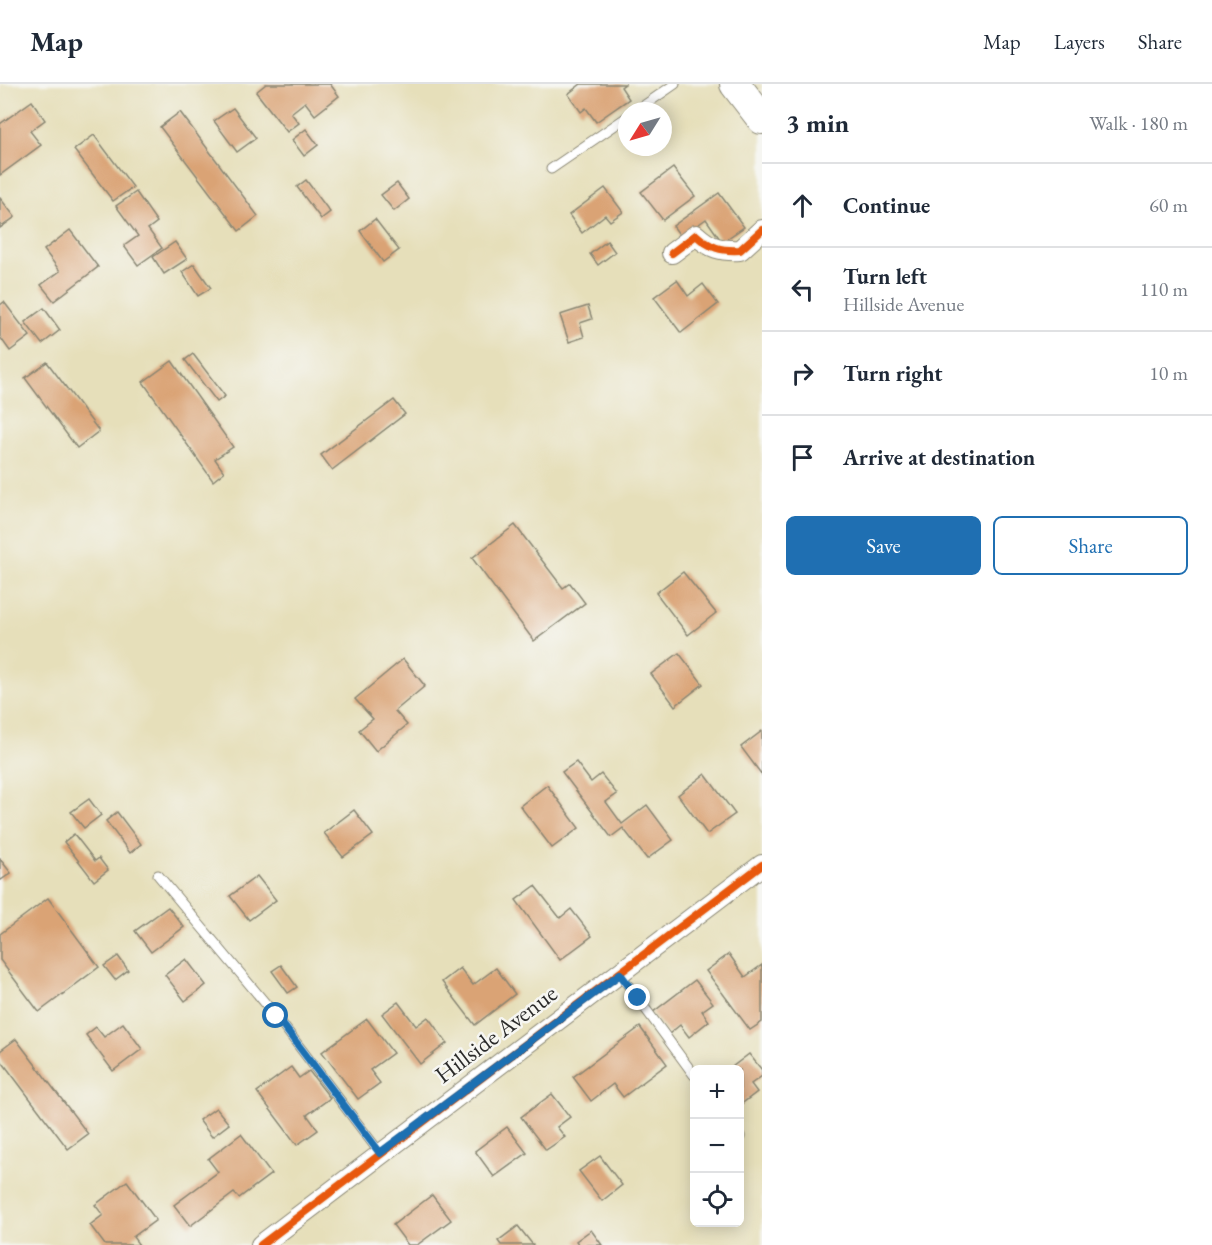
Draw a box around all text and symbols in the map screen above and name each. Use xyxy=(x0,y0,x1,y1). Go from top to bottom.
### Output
text: Map xyxy=(30,23,83,59)
text: Map xyxy=(983,28,1021,55)
text: Layers xyxy=(1054,28,1105,55)
text: Share xyxy=(1138,28,1182,55)
north arrow xyxy=(618,102,672,156)
text: 3 min xyxy=(786,106,849,140)
text: Walk · 180 m xyxy=(1089,110,1188,136)
icon: ahead xyxy=(786,189,819,222)
text: Continue xyxy=(843,191,930,220)
text: 60 m xyxy=(1149,192,1188,218)
text: Turn left xyxy=(843,262,927,291)
icon: left xyxy=(786,273,819,306)
text: 110 m xyxy=(1140,276,1188,302)
text: Hillside Avenue xyxy=(843,291,964,317)
icon: right xyxy=(786,357,819,390)
text: Turn right xyxy=(843,359,942,388)
text: 10 m xyxy=(1149,360,1188,386)
icon: arrive xyxy=(786,441,819,474)
text: Arrive at destination xyxy=(843,443,1035,472)
button: Save xyxy=(786,516,981,575)
button: Share xyxy=(993,516,1188,575)
street label: Hillside Avenue xyxy=(428,977,563,1090)
route end xyxy=(624,984,650,1010)
route start xyxy=(262,1002,288,1028)
map controls xyxy=(690,1065,744,1227)
button: + xyxy=(690,1065,744,1119)
button: − xyxy=(690,1119,744,1173)
button: locate xyxy=(690,1173,744,1227)

